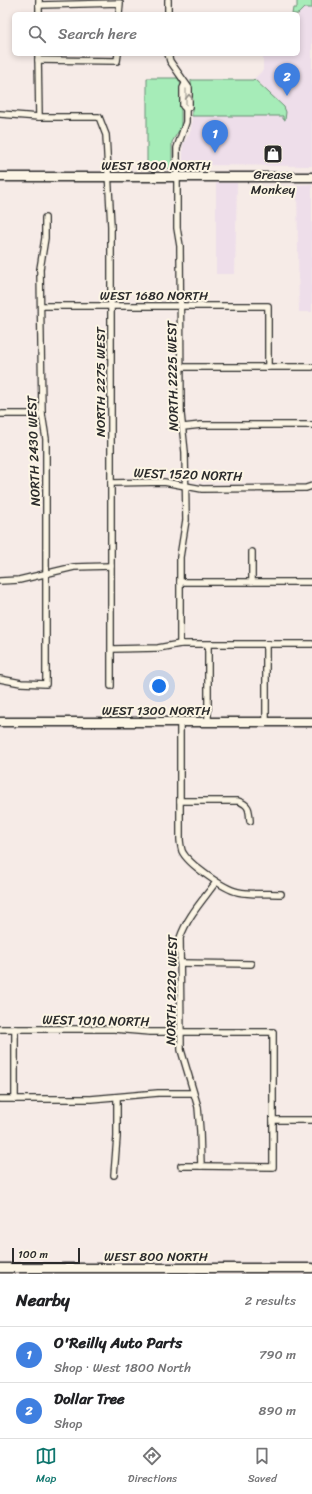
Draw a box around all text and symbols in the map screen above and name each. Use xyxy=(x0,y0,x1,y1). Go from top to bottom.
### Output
search box xyxy=(12,12,300,56)
text: Search here xyxy=(58,21,137,47)
icon: search xyxy=(26,23,48,45)
pin: 2 xyxy=(274,63,300,96)
one-way arrow xyxy=(185,94,193,100)
pin: 1 xyxy=(202,120,228,153)
shop icon: Grease Monkey xyxy=(262,143,284,165)
street label: WEST 1800 NORTH xyxy=(101,154,212,177)
place label: Grease Monkey xyxy=(251,163,296,201)
street label: WEST 1680 NORTH xyxy=(100,284,209,307)
street label: NORTH 2225 WEST xyxy=(160,319,185,431)
street label: NORTH 2275 WEST xyxy=(89,325,112,437)
street label: NORTH 2430 WEST xyxy=(20,394,47,507)
street label: WEST 1520 NORTH xyxy=(133,461,244,488)
your location xyxy=(149,676,169,696)
street label: WEST 1300 NORTH xyxy=(102,699,211,722)
street label: NORTH 2220 WEST xyxy=(159,933,184,1045)
street label: WEST 1010 NORTH xyxy=(42,1008,151,1033)
text: 100 m xyxy=(18,1245,48,1264)
street label: WEST 800 NORTH xyxy=(104,1245,209,1268)
scale bar xyxy=(12,1246,80,1265)
text: Nearby xyxy=(16,1285,70,1315)
text: 2 results xyxy=(245,1289,296,1312)
text: O'Reilly Auto Parts xyxy=(54,1330,182,1356)
text: 1 xyxy=(26,1343,32,1366)
text: 790 m xyxy=(259,1343,296,1366)
text: Shop · West 1800 North xyxy=(54,1356,191,1379)
text: Dollar Tree xyxy=(54,1386,125,1412)
text: 2 xyxy=(25,1399,33,1422)
text: 890 m xyxy=(259,1399,296,1422)
text: Shop xyxy=(54,1412,82,1435)
tab: Map xyxy=(35,1445,57,1488)
tab: Directions xyxy=(128,1445,177,1488)
tab: Saved xyxy=(248,1445,277,1488)

